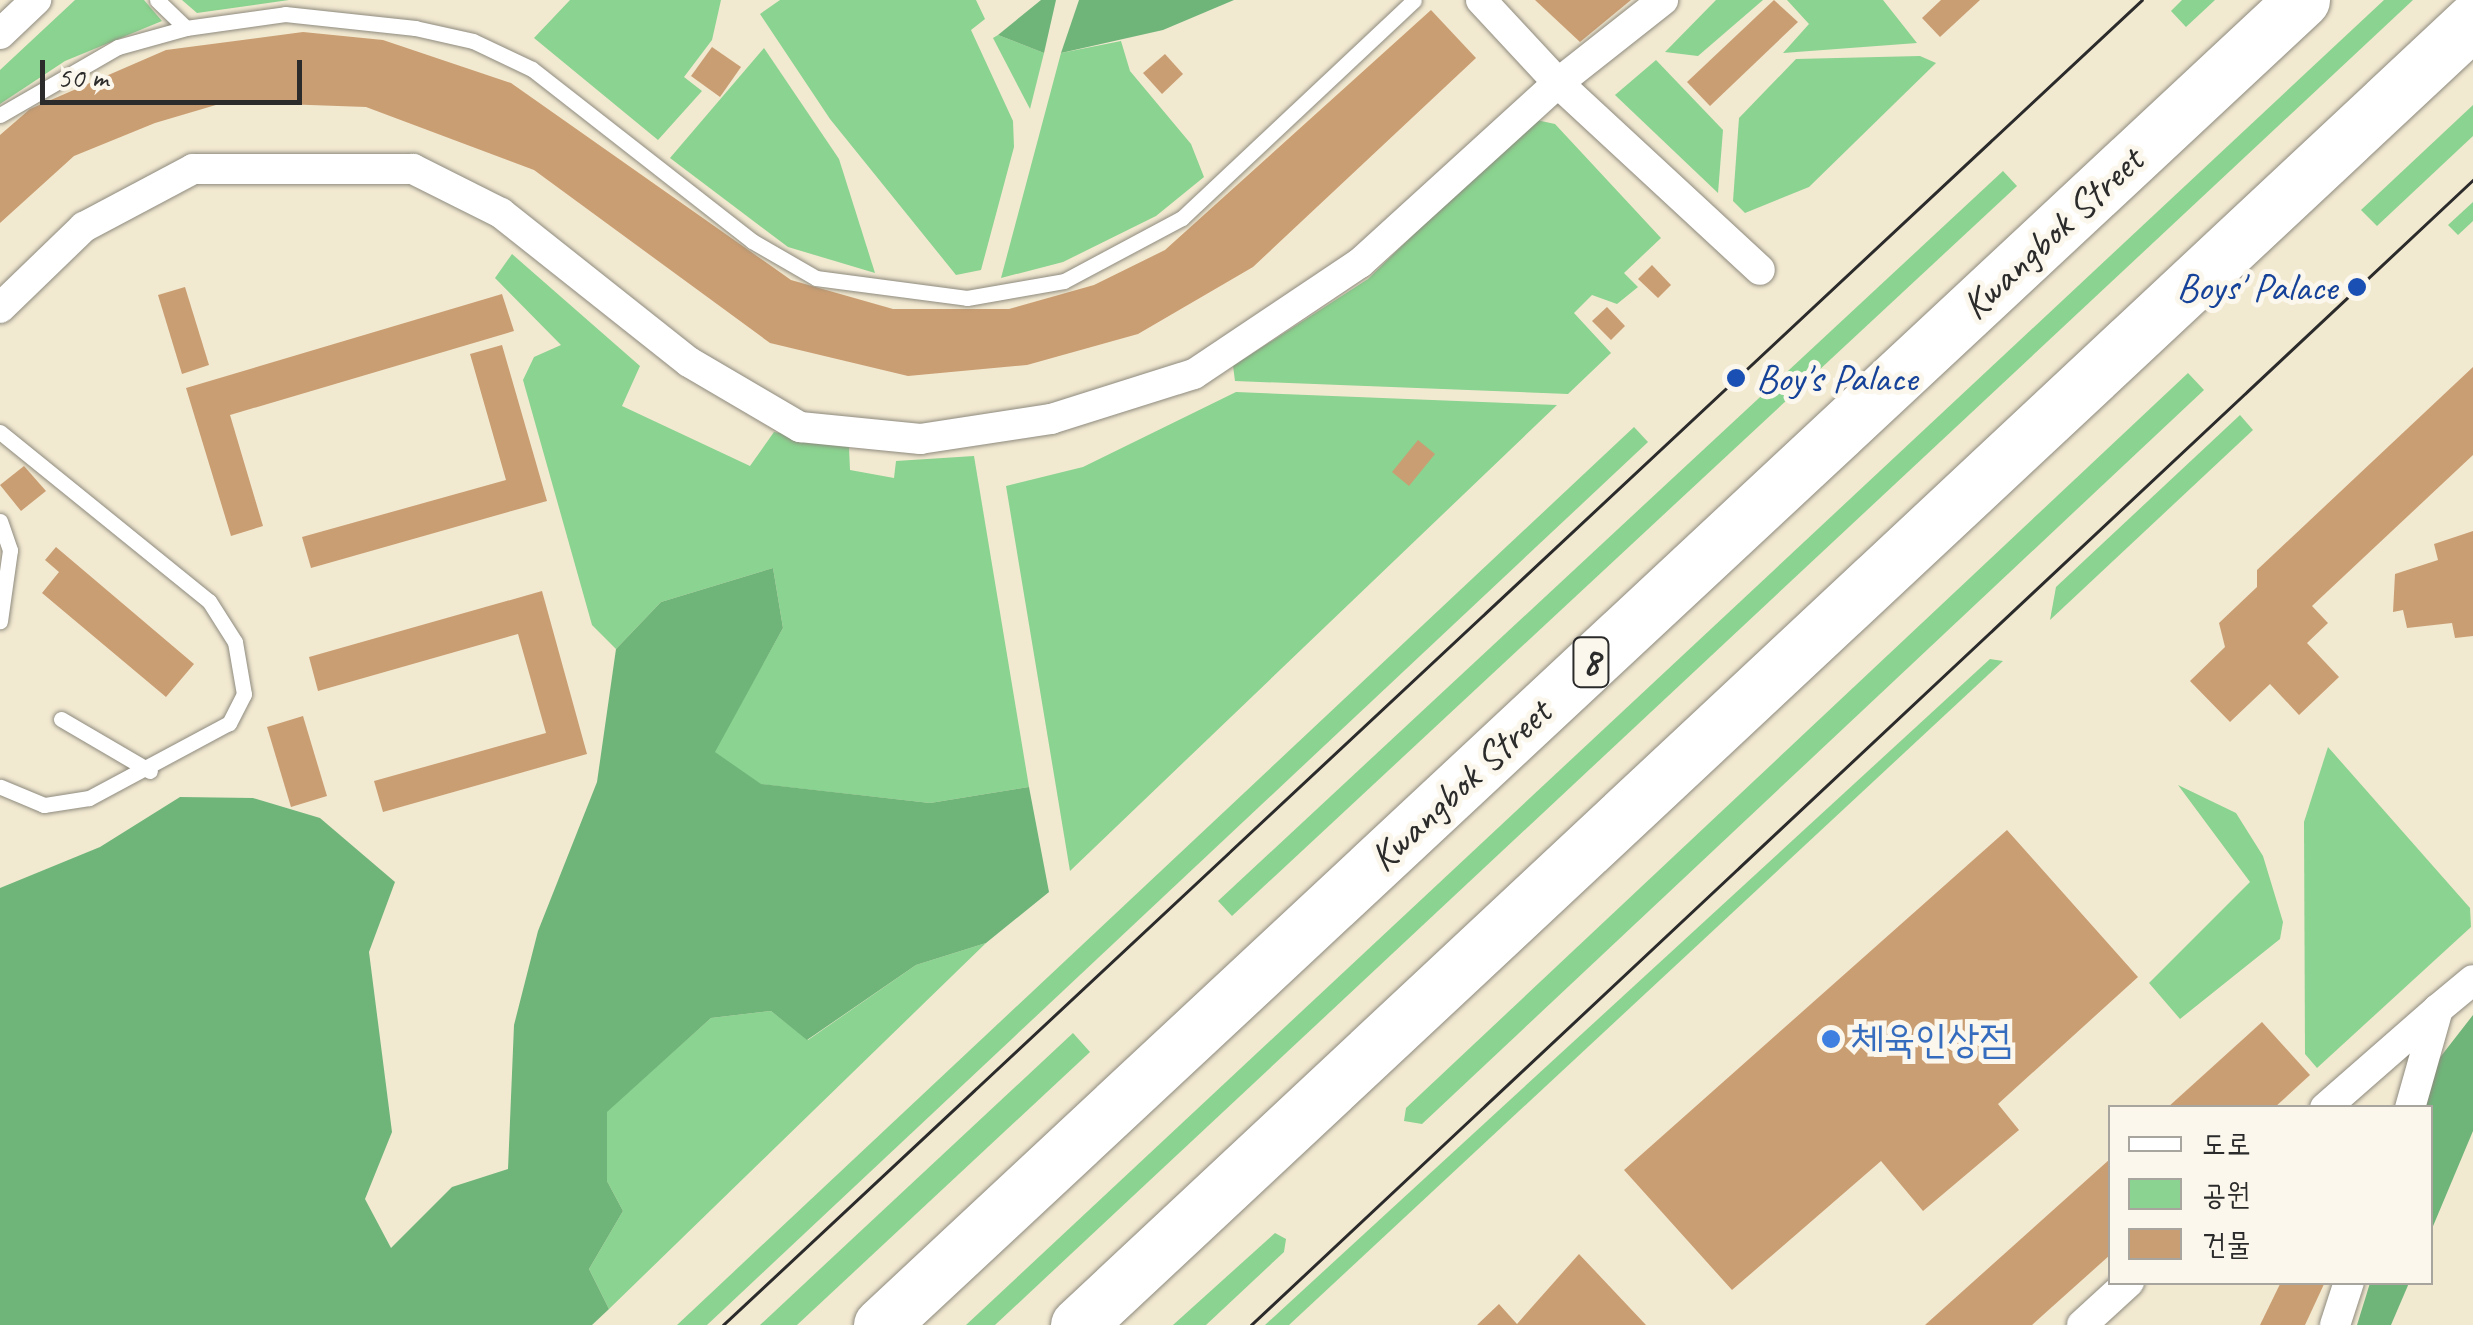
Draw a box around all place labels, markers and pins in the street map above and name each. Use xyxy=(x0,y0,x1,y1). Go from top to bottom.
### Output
place label: Boys' Palace xyxy=(2177,263,2337,311)
marker: Boys' Palace xyxy=(2346,276,2368,298)
place label: Boy's Palace xyxy=(1756,354,1916,402)
marker: Boy's Palace xyxy=(1725,367,1747,389)
place label: 체육인상점 xyxy=(1851,1015,2012,1063)
marker: 체육인상점 xyxy=(1820,1028,1842,1050)

